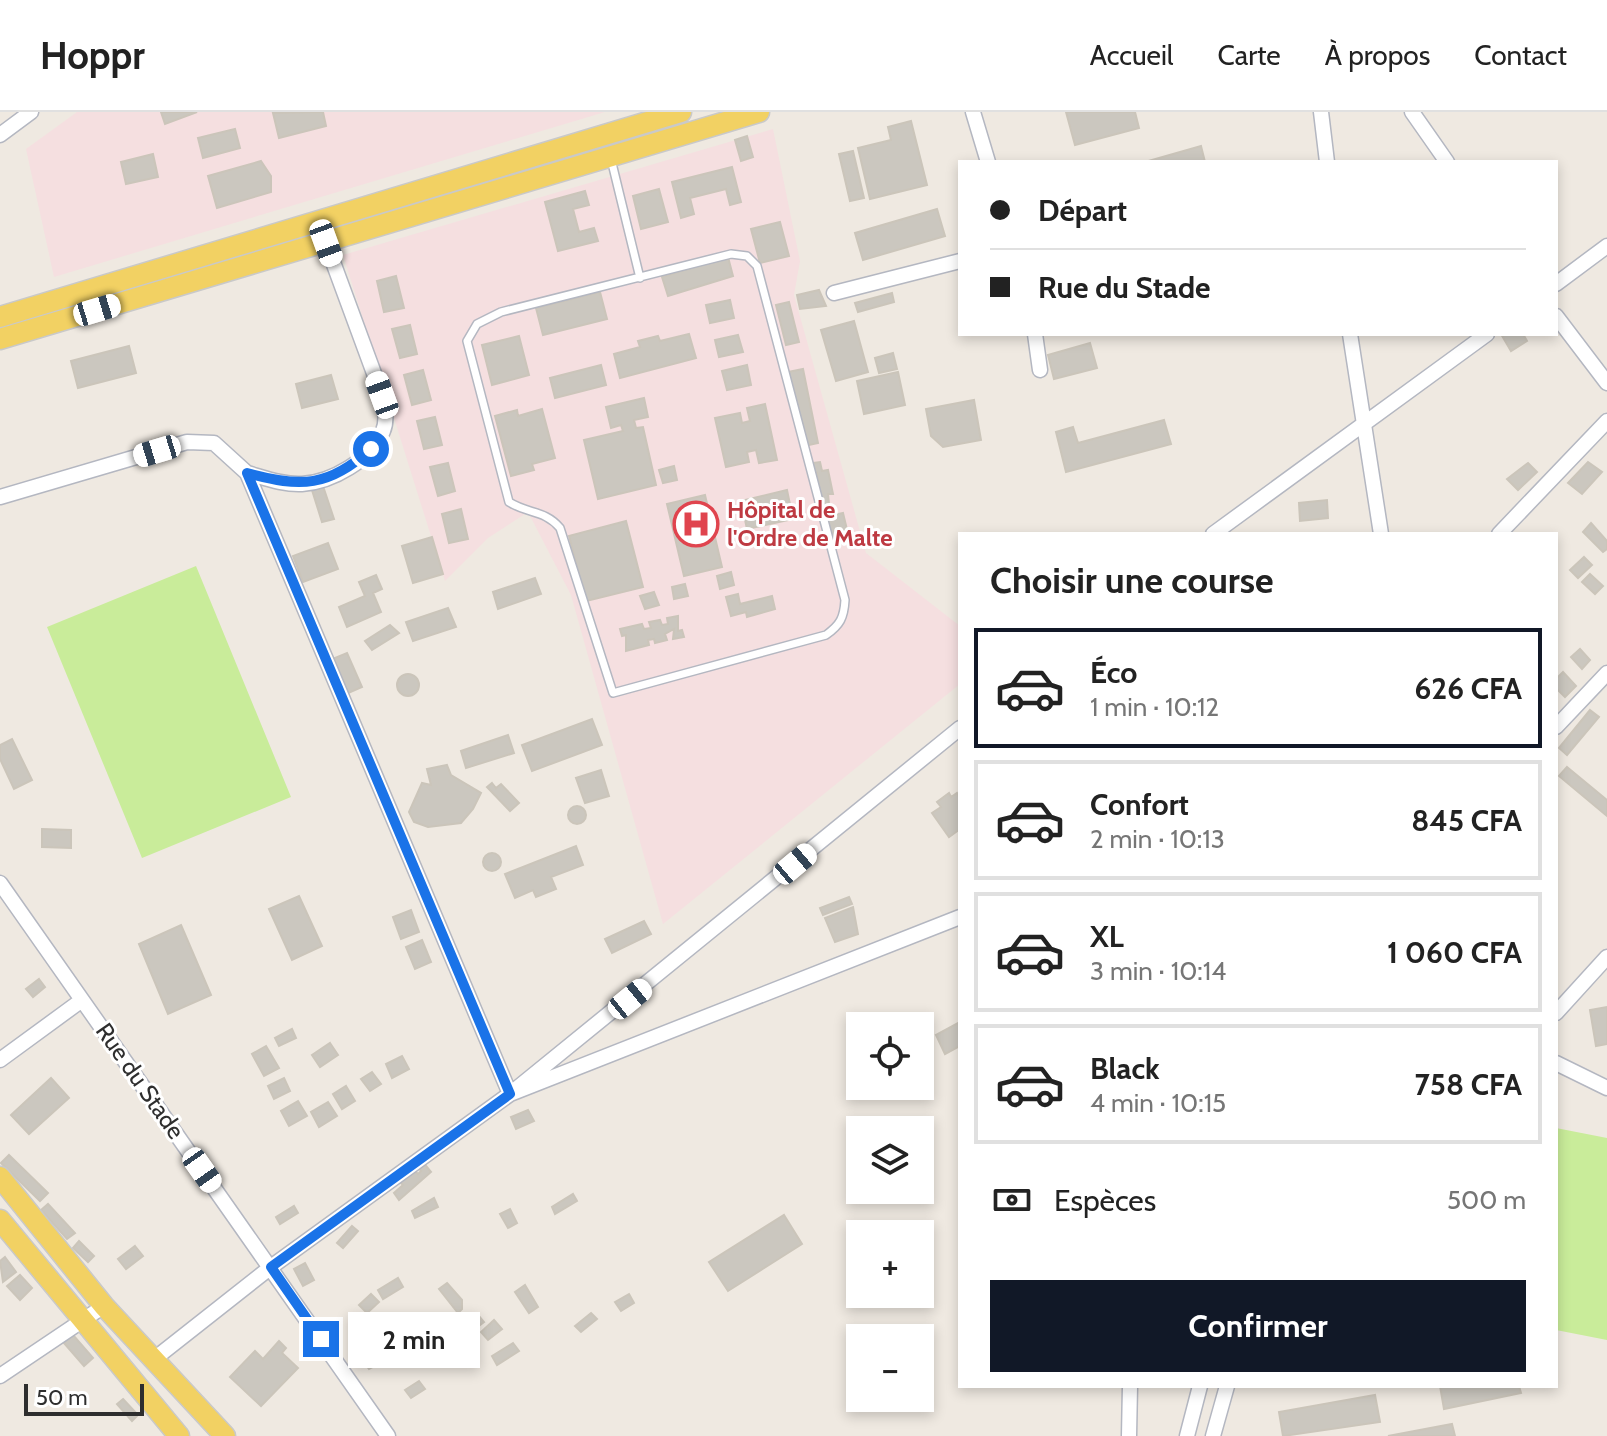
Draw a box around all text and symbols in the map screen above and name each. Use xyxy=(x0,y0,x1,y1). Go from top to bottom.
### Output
text: Hoppr xyxy=(40,32,145,79)
text: Accueil xyxy=(1090,38,1173,72)
text: Carte xyxy=(1217,38,1281,72)
text: À propos xyxy=(1325,38,1430,72)
text: Contact xyxy=(1474,38,1567,72)
text: Départ xyxy=(1038,192,1127,229)
car xyxy=(307,216,345,270)
text: Rue du Stade xyxy=(1038,269,1210,306)
car xyxy=(71,292,123,328)
car xyxy=(363,368,401,422)
route start xyxy=(353,431,389,467)
car xyxy=(131,433,183,469)
place label: Hôpital de l'Ordre de Malte xyxy=(727,495,893,552)
hospital icon: Hôpital de l'Ordre de Malte xyxy=(672,500,720,548)
text: Choisir une course xyxy=(990,558,1273,602)
icon: car xyxy=(994,652,1066,724)
text: Éco xyxy=(1090,654,1137,691)
text: 626 CFA xyxy=(1414,670,1522,707)
text: 1 min · 10:12 xyxy=(1090,691,1219,723)
icon: car xyxy=(994,784,1066,856)
text: Confort xyxy=(1090,786,1189,823)
text: 845 CFA xyxy=(1411,802,1522,839)
text: 2 min · 10:13 xyxy=(1090,823,1225,855)
car xyxy=(769,839,821,889)
icon: car xyxy=(994,916,1066,988)
text: XL xyxy=(1090,918,1124,955)
text: 1 060 CFA xyxy=(1387,934,1522,971)
text: 3 min · 10:14 xyxy=(1090,955,1226,987)
car xyxy=(604,975,656,1023)
map controls xyxy=(846,1012,934,1412)
button: locate xyxy=(846,1012,934,1100)
street label: Rue du Stade xyxy=(90,1017,191,1144)
icon: car xyxy=(994,1048,1066,1120)
text: Black xyxy=(1090,1050,1160,1087)
text: 758 CFA xyxy=(1415,1066,1522,1103)
text: 4 min · 10:15 xyxy=(1090,1087,1226,1119)
button: layers xyxy=(846,1116,934,1204)
car xyxy=(178,1143,226,1197)
icon: cash xyxy=(990,1178,1034,1222)
text: Espèces xyxy=(1054,1182,1156,1219)
text: 500 m xyxy=(1447,1184,1526,1216)
button: + xyxy=(846,1220,934,1308)
button: Confirmer xyxy=(990,1280,1526,1372)
callout: 2 min xyxy=(349,1311,481,1367)
route end xyxy=(303,1321,339,1357)
text: 2 min xyxy=(383,1324,445,1356)
button: − xyxy=(846,1324,934,1412)
scale bar xyxy=(24,1380,144,1416)
text: 50 m xyxy=(36,1384,88,1411)

